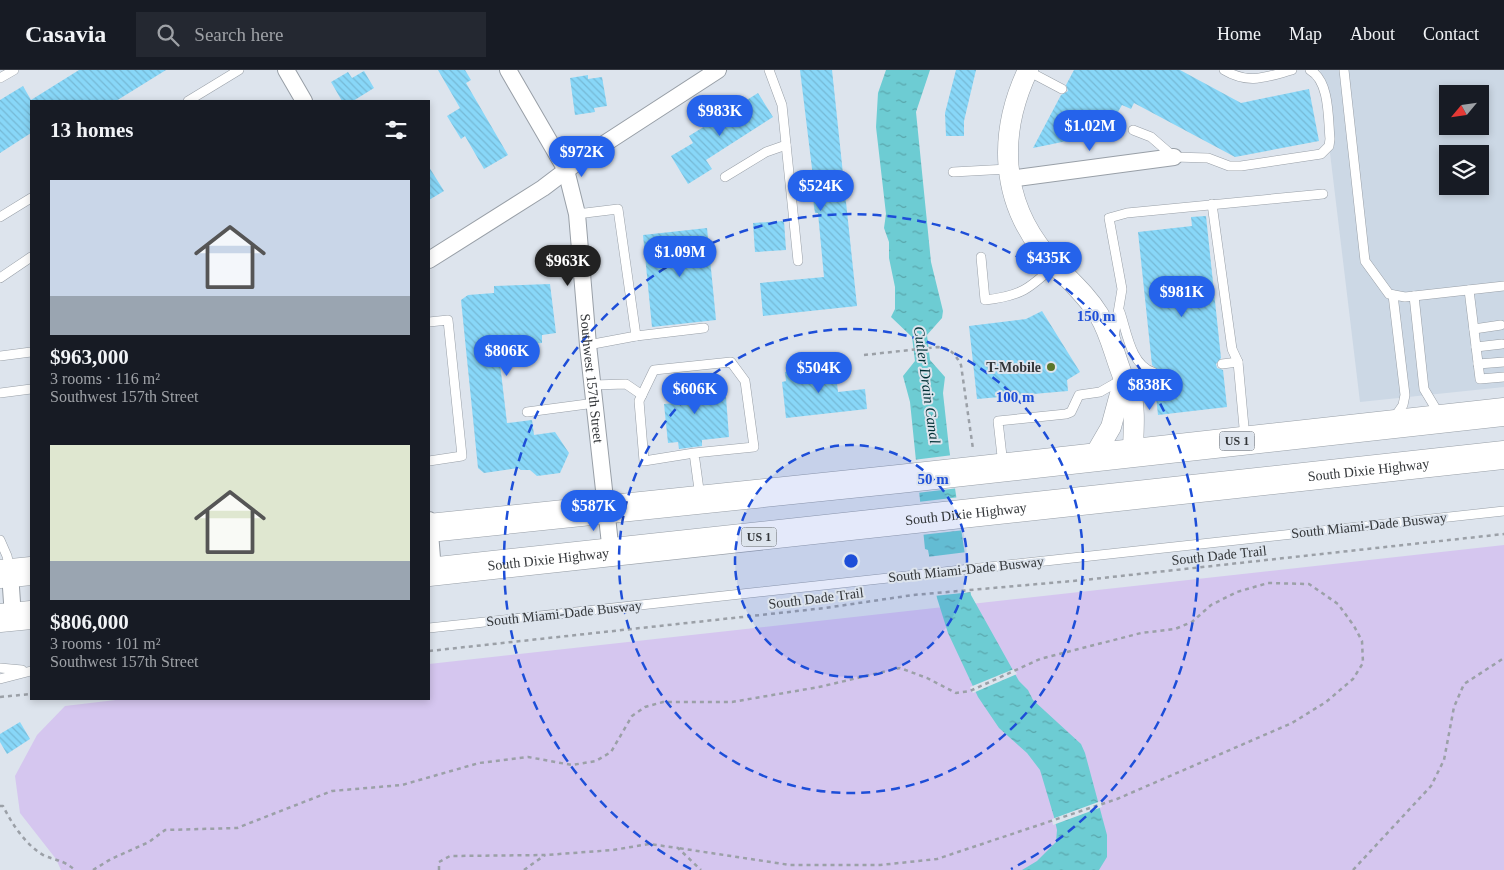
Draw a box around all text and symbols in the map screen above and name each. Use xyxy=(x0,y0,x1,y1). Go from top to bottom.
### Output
search box xyxy=(136,12,486,57)
text: Casavia xyxy=(25,21,106,47)
icon: search xyxy=(154,21,182,49)
text: Search here xyxy=(194,24,283,45)
text: Home xyxy=(1217,24,1261,44)
text: Map xyxy=(1289,24,1322,44)
text: About xyxy=(1350,24,1395,44)
text: Contact xyxy=(1423,24,1479,44)
north arrow xyxy=(1439,85,1489,135)
map controls xyxy=(1439,85,1489,195)
pin: $983K xyxy=(685,94,755,137)
text: $983K xyxy=(698,102,742,119)
pin: $1.02M xyxy=(1049,109,1131,152)
icon: filters xyxy=(382,116,410,144)
text: $1.02M xyxy=(1064,117,1116,134)
text: 13 homes xyxy=(50,118,133,142)
pin: $972K xyxy=(547,136,617,178)
text: $972K xyxy=(560,143,604,160)
button: layers xyxy=(1439,145,1489,195)
pin: $524K xyxy=(786,170,856,212)
text: $524K xyxy=(799,177,843,194)
icon: home xyxy=(185,212,275,302)
pin: $1.09M xyxy=(639,236,721,278)
pin: $435K xyxy=(1014,242,1084,284)
text: $1.09M xyxy=(654,243,706,260)
pin: $963K xyxy=(533,244,603,287)
text: $435K xyxy=(1027,249,1071,266)
text: $963K xyxy=(546,252,590,269)
pin: $981K xyxy=(1147,276,1217,318)
text: $981K xyxy=(1160,283,1204,300)
text: 150 m xyxy=(1077,308,1116,324)
street label: Southwest 157th Street xyxy=(577,313,606,444)
water label: Cutler Drain Canal xyxy=(911,325,943,445)
pin: $806K xyxy=(472,334,542,377)
text: $806K xyxy=(485,342,529,359)
text: $963,000 xyxy=(50,345,129,369)
pin: $504K xyxy=(784,352,854,394)
text: $504K xyxy=(797,359,841,376)
place label: T-Mobile xyxy=(986,360,1041,375)
marker: T-Mobile xyxy=(1045,361,1057,373)
pin: $838K xyxy=(1115,368,1185,411)
text: 3 rooms · 116 m² xyxy=(50,370,160,387)
pin: $606K xyxy=(660,372,730,415)
text: $838K xyxy=(1128,376,1172,393)
text: $606K xyxy=(673,380,717,397)
text: Southwest 157th Street xyxy=(50,388,198,405)
text: 100 m xyxy=(996,389,1035,405)
road number: US 1 xyxy=(1220,432,1254,451)
street label: South Dixie Highway xyxy=(1307,456,1430,484)
text: 50 m xyxy=(917,471,949,487)
icon: home xyxy=(185,477,275,567)
pin: $587K xyxy=(559,490,629,532)
text: $587K xyxy=(572,497,616,514)
street label: South Dixie Highway xyxy=(904,500,1027,528)
street label: South Miami-Dade Busway xyxy=(1291,510,1448,541)
road number: US 1 xyxy=(742,528,776,547)
street label: South Dade Trail xyxy=(1171,543,1268,568)
street label: South Dixie Highway xyxy=(487,545,610,574)
centre of rings xyxy=(842,552,860,570)
street label: South Miami-Dade Busway xyxy=(888,554,1045,585)
street label: South Dade Trail xyxy=(768,585,865,612)
street label: South Miami-Dade Busway xyxy=(486,598,643,629)
text: $806,000 xyxy=(50,610,129,634)
text: 3 rooms · 101 m² xyxy=(50,635,161,652)
text: Southwest 157th Street xyxy=(50,653,198,670)

